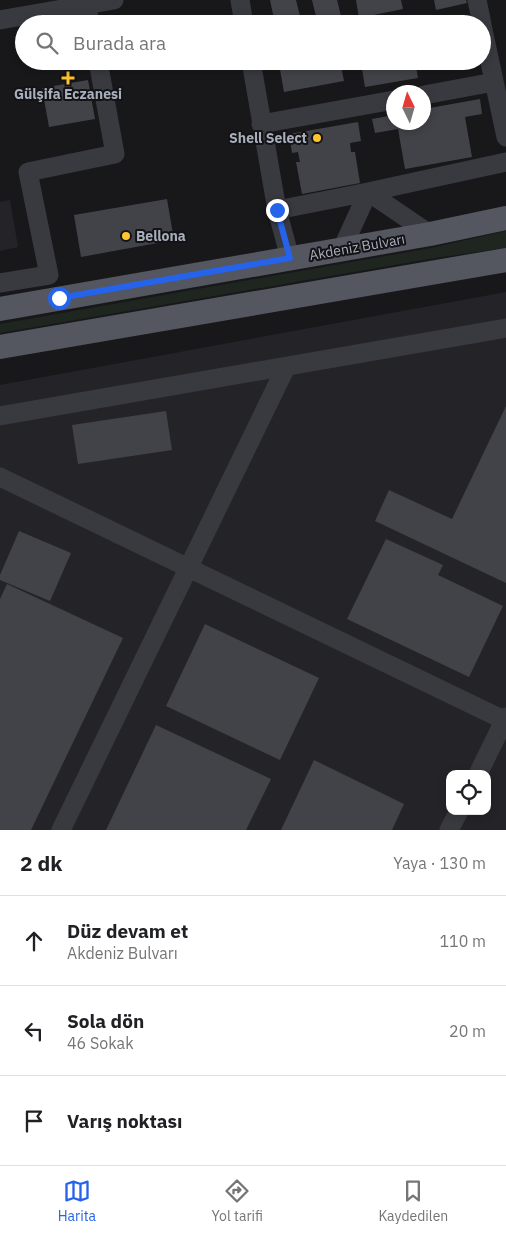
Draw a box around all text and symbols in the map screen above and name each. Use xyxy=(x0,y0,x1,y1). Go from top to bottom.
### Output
search box xyxy=(15,15,491,70)
icon: search xyxy=(33,29,61,57)
text: Burada ara xyxy=(73,31,166,55)
marker: Gülşifa Eczanesi xyxy=(62,72,74,84)
place label: Gülşifa Eczanesi xyxy=(14,85,122,103)
north arrow xyxy=(386,85,431,130)
place label: Shell Select xyxy=(229,129,307,147)
marker: Shell Select xyxy=(311,132,323,144)
route end xyxy=(266,199,289,222)
place label: Bellona xyxy=(136,227,186,245)
marker: Bellona xyxy=(120,230,132,242)
street label: Akdeniz Bulvarı xyxy=(308,230,406,264)
route start xyxy=(48,287,71,310)
map controls xyxy=(446,770,491,815)
button: locate xyxy=(446,770,491,815)
text: 2 dk xyxy=(20,849,62,877)
text: Yaya · 130 m xyxy=(393,853,486,873)
text: Düz devam et xyxy=(67,919,188,943)
icon: ahead xyxy=(20,927,48,955)
text: 110 m xyxy=(439,931,486,951)
text: Akdeniz Bulvarı xyxy=(67,943,178,963)
text: Sola dön xyxy=(67,1009,144,1033)
icon: left xyxy=(20,1017,48,1045)
text: 20 m xyxy=(449,1021,486,1041)
text: 46 Sokak xyxy=(67,1033,134,1053)
icon: arrive xyxy=(20,1107,48,1135)
text: Varış noktası xyxy=(67,1109,182,1133)
tab: Harita xyxy=(58,1177,96,1225)
tab: Yol tarifi xyxy=(211,1177,263,1225)
tab: Kaydedilen xyxy=(378,1177,448,1225)

